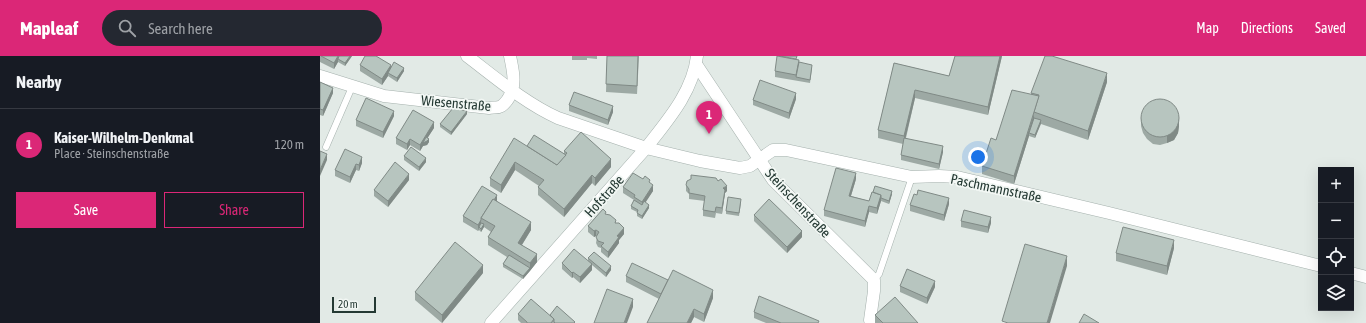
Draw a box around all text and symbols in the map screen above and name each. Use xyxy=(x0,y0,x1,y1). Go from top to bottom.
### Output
search box xyxy=(102,10,382,46)
text: Mapleaf xyxy=(20,17,78,39)
icon: search xyxy=(116,17,138,39)
text: Search here xyxy=(148,20,213,37)
text: Map xyxy=(1196,20,1219,36)
text: Directions xyxy=(1241,20,1293,36)
text: Saved xyxy=(1315,20,1346,36)
text: Nearby xyxy=(16,72,62,92)
street label: Wiesenstraße xyxy=(420,92,492,114)
pin: 1 xyxy=(696,101,722,134)
text: Kaiser-Wilhelm-Denkmal xyxy=(54,129,194,146)
text: 1 xyxy=(26,137,32,152)
text: 120 m xyxy=(275,137,304,152)
text: Place · Steinschenstraße xyxy=(54,146,169,161)
your location xyxy=(968,147,988,167)
street label: Steinschenstraße xyxy=(762,165,834,241)
map controls xyxy=(1318,167,1354,311)
button: + xyxy=(1318,167,1354,203)
street label: Paschmannstraße xyxy=(949,171,1043,205)
street label: Hofstraße xyxy=(581,172,627,220)
button: Save xyxy=(16,192,156,228)
button: Share xyxy=(164,192,304,228)
button: − xyxy=(1318,203,1354,239)
button: locate xyxy=(1318,239,1354,275)
button: layers xyxy=(1318,275,1354,311)
scale bar xyxy=(332,295,376,314)
text: 20 m xyxy=(338,298,358,310)

